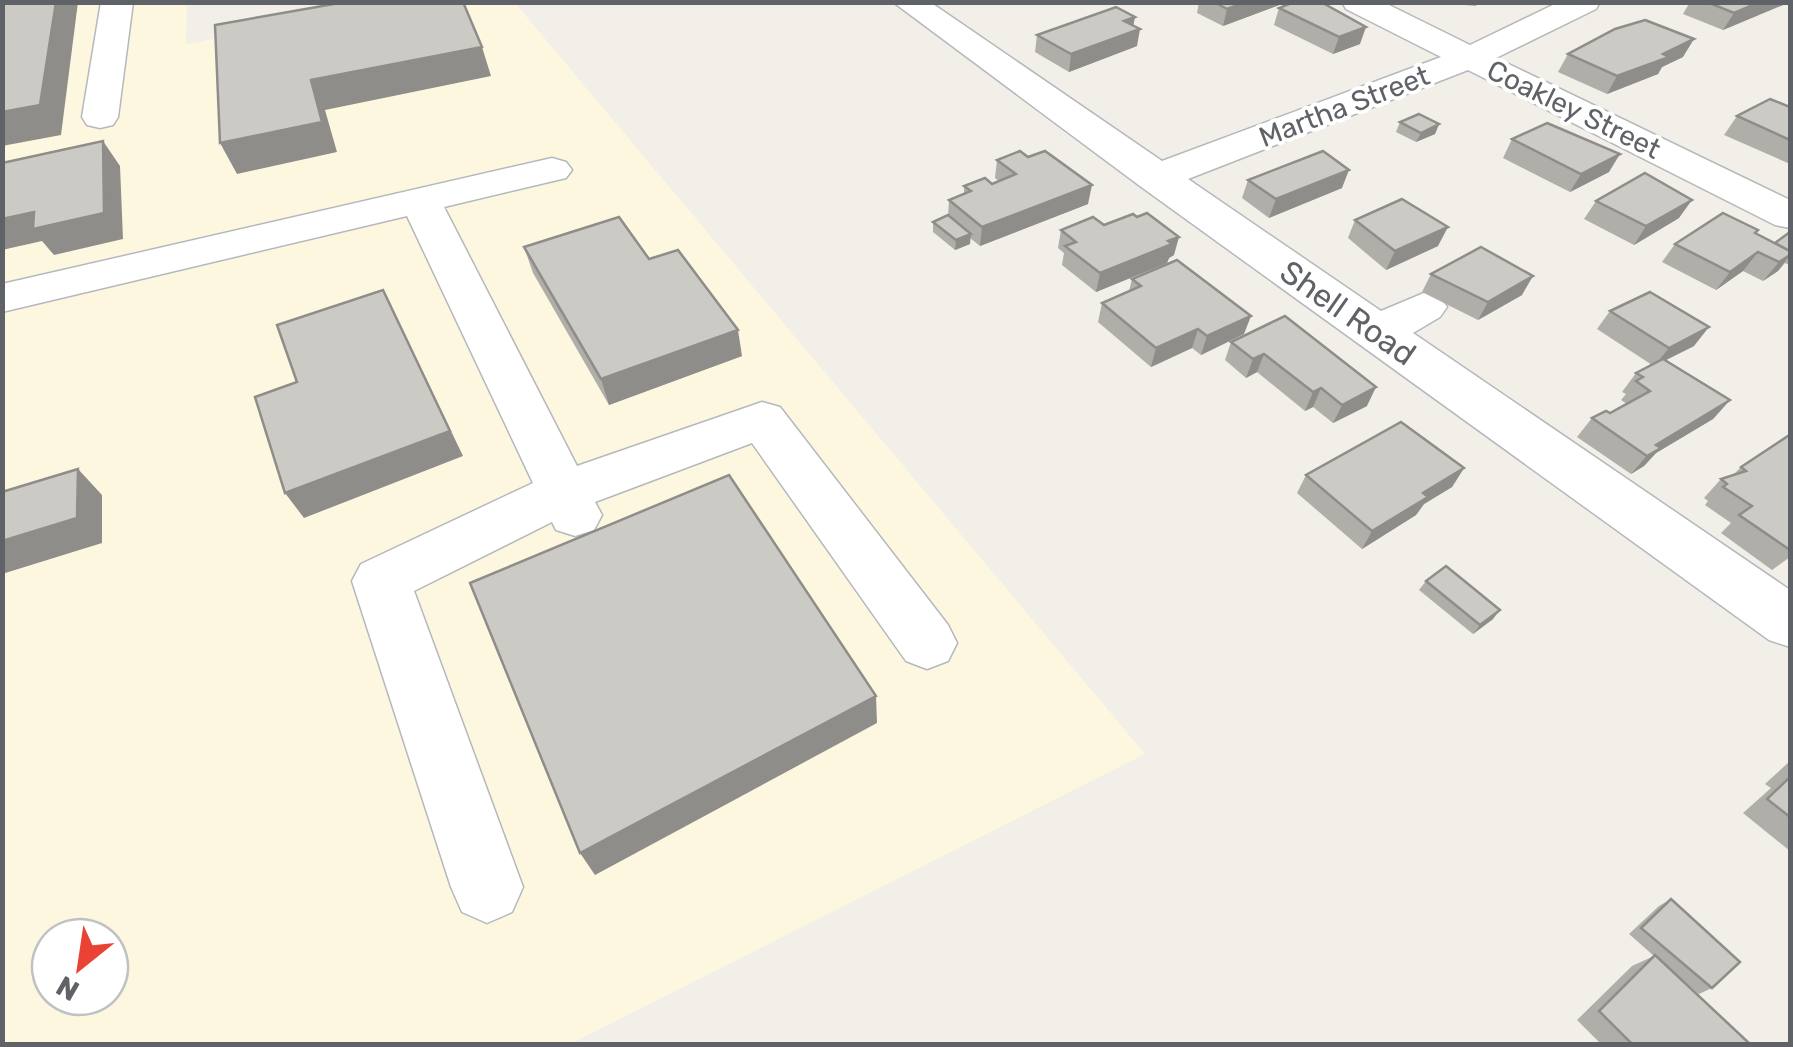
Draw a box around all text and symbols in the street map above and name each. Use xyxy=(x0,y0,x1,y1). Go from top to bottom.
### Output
street label: Coakley Street xyxy=(1482,53,1666,166)
street label: Martha Street xyxy=(1254,59,1434,154)
street label: Shell Road xyxy=(1273,253,1423,373)
north arrow xyxy=(30,917,130,1017)
text: N xyxy=(51,969,85,1008)

